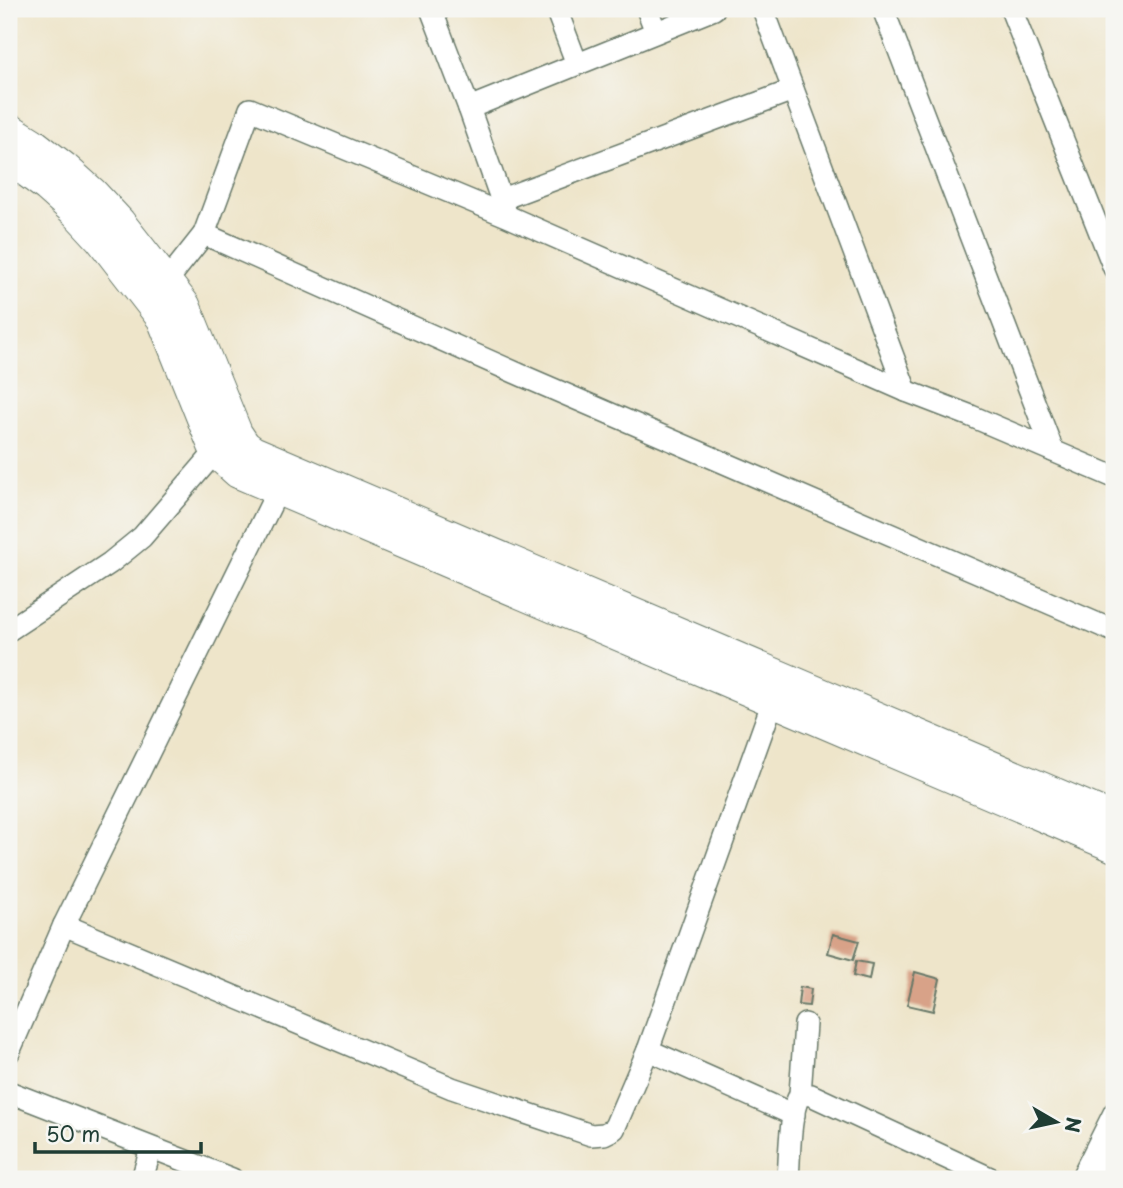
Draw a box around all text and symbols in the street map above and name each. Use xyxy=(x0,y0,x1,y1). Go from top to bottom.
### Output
north arrow xyxy=(1021,1086,1092,1156)
scale bar xyxy=(35,1111,201,1155)
text: N xyxy=(1059,1115,1089,1134)
text: 50 m xyxy=(46,1117,100,1149)

